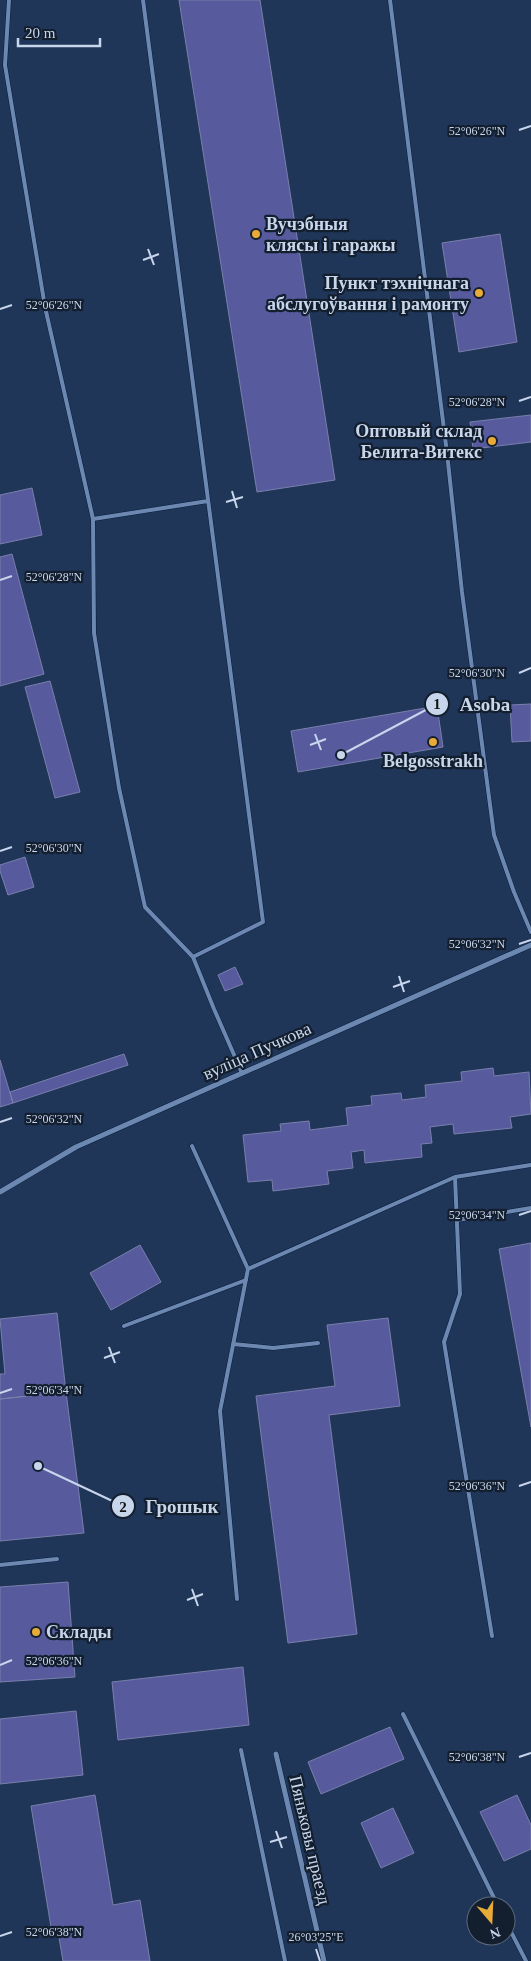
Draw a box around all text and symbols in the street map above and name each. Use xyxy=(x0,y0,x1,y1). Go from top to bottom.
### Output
scale bar xyxy=(18,15,100,47)
text: 20 m xyxy=(25,25,56,41)
text: 52°06'26"N xyxy=(449,124,506,138)
place label: Вучэбныя клясы і гаражы xyxy=(266,214,396,255)
marker: Вучэбныя клясы і гаражы xyxy=(250,228,262,240)
place label: Пункт тэхнічнага абслугоўвання і рамонту xyxy=(267,273,469,314)
marker: Пункт тэхнічнага абслугоўвання і рамонту xyxy=(473,287,485,299)
text: 52°06'26"N xyxy=(26,298,83,312)
text: 52°06'28"N xyxy=(449,395,506,409)
place label: Оптовый склад Белита-Витекс xyxy=(355,421,482,462)
marker: Оптовый склад Белита-Витекс xyxy=(486,435,498,447)
text: 52°06'28"N xyxy=(26,570,83,584)
text: 52°06'30"N xyxy=(449,666,506,680)
callout: Asoba xyxy=(425,687,520,721)
text: Asoba xyxy=(460,694,511,715)
text: 1 xyxy=(433,696,441,712)
marker: Belgosstrakh xyxy=(427,736,439,748)
place label: Belgosstrakh xyxy=(383,751,483,771)
text: 52°06'30"N xyxy=(26,841,83,855)
text: 52°06'32"N xyxy=(449,937,506,951)
street label: вуліца Пучкова xyxy=(200,1018,314,1084)
text: 52°06'32"N xyxy=(26,1112,83,1126)
text: 52°06'34"N xyxy=(449,1208,506,1222)
text: 52°06'34"N xyxy=(26,1383,83,1397)
text: 52°06'36"N xyxy=(449,1479,506,1493)
callout: Грошык xyxy=(111,1489,228,1523)
text: Грошык xyxy=(146,1496,218,1517)
text: 2 xyxy=(119,1499,127,1515)
place label: Склады xyxy=(46,1622,112,1642)
marker: Склады xyxy=(30,1626,42,1638)
text: 52°06'36"N xyxy=(26,1654,83,1668)
text: 52°06'38"N xyxy=(449,1750,506,1764)
street label: Пяньковы праезд xyxy=(285,1774,335,1906)
north arrow xyxy=(466,1896,516,1946)
text: N xyxy=(488,1924,502,1942)
text: 52°06'38"N xyxy=(26,1925,83,1939)
text: 26°03'25"E xyxy=(288,1930,344,1944)

